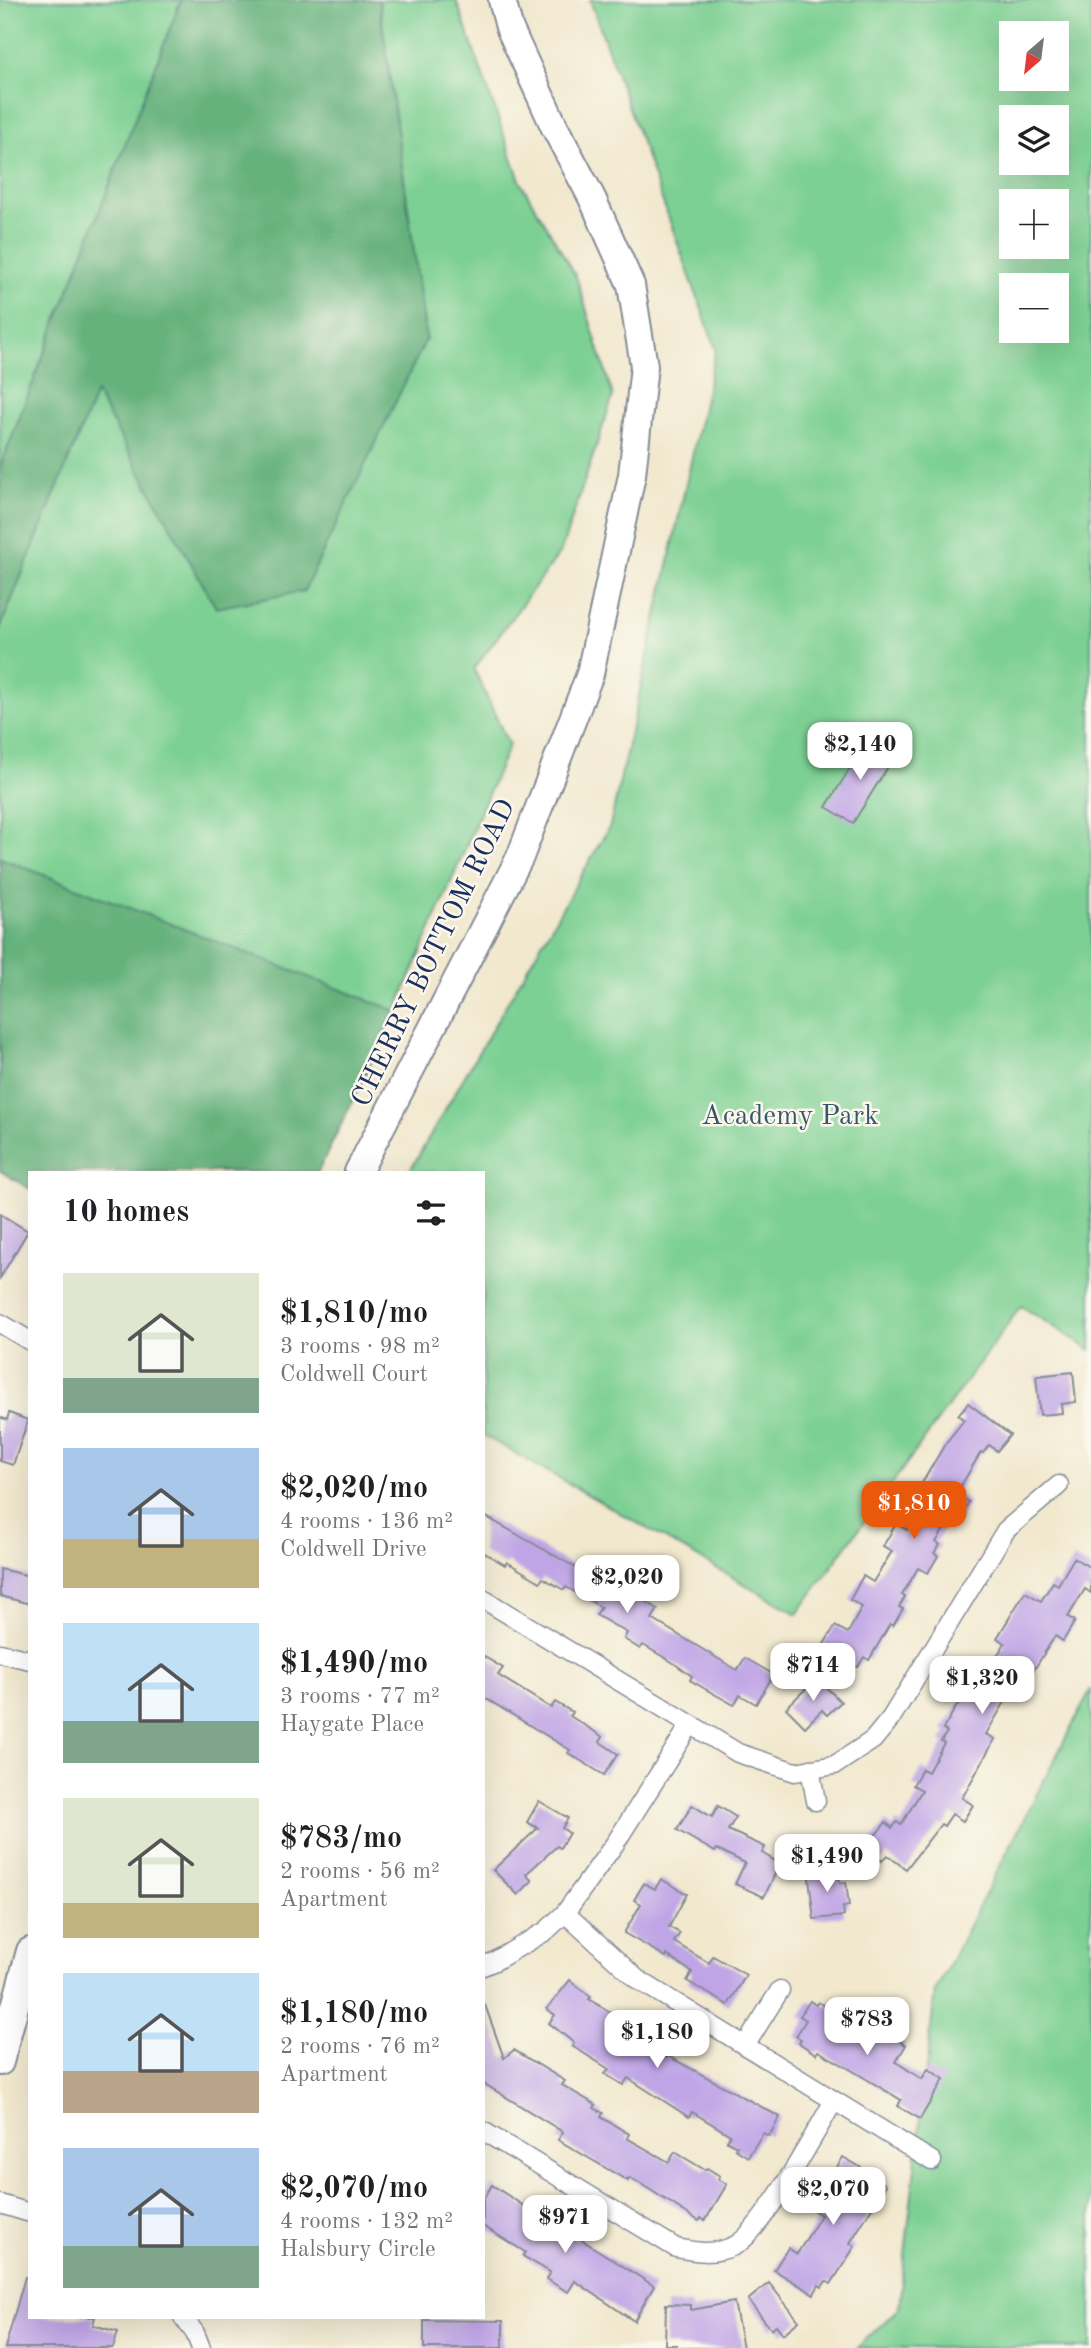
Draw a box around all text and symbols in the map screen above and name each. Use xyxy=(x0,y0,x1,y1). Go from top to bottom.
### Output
north arrow xyxy=(999,21,1069,91)
map controls xyxy=(999,21,1069,343)
button: layers xyxy=(999,105,1069,175)
button: + xyxy=(999,189,1069,259)
button: − xyxy=(999,273,1069,343)
pin: $2,140 xyxy=(803,722,917,782)
text: $2,140 xyxy=(823,733,897,756)
street label: CHERRY BOTTOM ROAD xyxy=(348,795,521,1111)
park label: Academy Park xyxy=(701,1103,879,1131)
icon: filters xyxy=(412,1194,450,1232)
text: 10 homes xyxy=(63,1198,189,1228)
text: $1,810/mo xyxy=(280,1299,428,1329)
icon: home xyxy=(119,1301,203,1385)
text: 3 rooms · 98 m² xyxy=(280,1335,440,1358)
text: Coldwell Court xyxy=(280,1363,428,1386)
text: $2,020/mo xyxy=(280,1474,428,1504)
icon: home xyxy=(119,1476,203,1560)
pin: $1,810 xyxy=(857,1482,971,1541)
text: $1,810 xyxy=(877,1492,951,1515)
text: 4 rooms · 136 m² xyxy=(280,1510,453,1533)
text: Coldwell Drive xyxy=(280,1538,426,1561)
pin: $2,020 xyxy=(570,1556,684,1615)
text: $2,020 xyxy=(590,1566,664,1589)
pin: $714 xyxy=(772,1644,854,1703)
text: $1,490/mo xyxy=(280,1649,428,1679)
icon: home xyxy=(119,1651,203,1735)
text: $714 xyxy=(786,1654,840,1677)
pin: $1,320 xyxy=(925,1656,1039,1716)
text: $1,320 xyxy=(945,1667,1019,1690)
text: 3 rooms · 77 m² xyxy=(280,1685,440,1708)
text: Haygate Place xyxy=(280,1713,424,1736)
text: $783/mo xyxy=(280,1824,402,1854)
icon: home xyxy=(119,1826,203,1910)
pin: $1,490 xyxy=(770,1834,884,1894)
text: $1,490 xyxy=(790,1845,864,1868)
text: 2 rooms · 56 m² xyxy=(280,1860,440,1883)
text: Apartment xyxy=(280,1888,388,1911)
pin: $783 xyxy=(826,1997,908,2057)
text: $1,180/mo xyxy=(280,1999,428,2029)
icon: home xyxy=(119,2001,203,2085)
text: $783 xyxy=(840,2008,894,2031)
pin: $1,180 xyxy=(600,2010,714,2070)
text: $1,180 xyxy=(620,2021,694,2044)
text: 2 rooms · 76 m² xyxy=(280,2035,440,2058)
text: Apartment xyxy=(280,2063,388,2086)
pin: $2,070 xyxy=(776,2168,890,2227)
text: $2,070/mo xyxy=(280,2174,428,2204)
icon: home xyxy=(119,2176,203,2260)
text: $2,070 xyxy=(796,2178,870,2201)
pin: $971 xyxy=(524,2196,606,2255)
text: $971 xyxy=(538,2206,592,2229)
text: 4 rooms · 132 m² xyxy=(280,2210,453,2233)
text: Halsbury Circle xyxy=(280,2238,436,2261)

